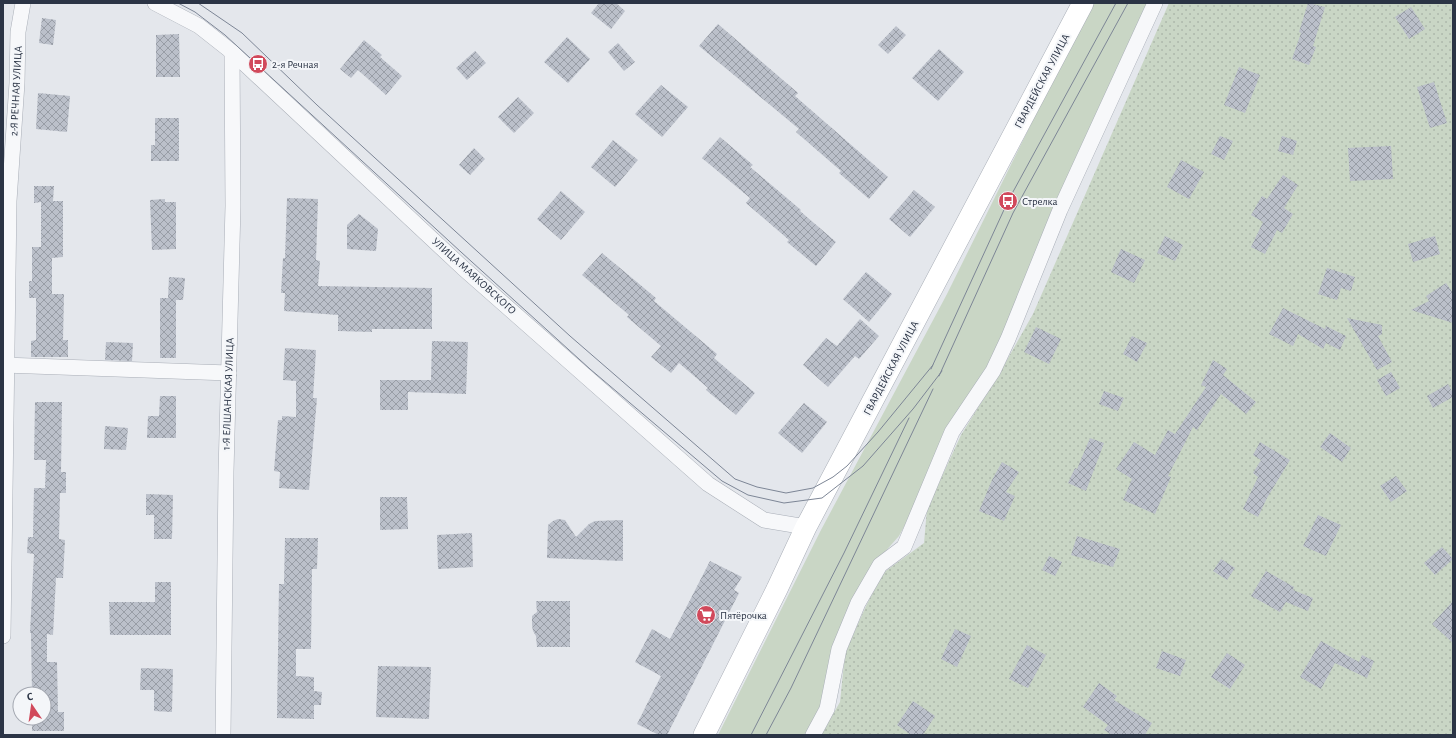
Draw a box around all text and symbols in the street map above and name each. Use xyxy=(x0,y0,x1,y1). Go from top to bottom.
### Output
street label: ГВАРДЕЙСКАЯ УЛИЦА xyxy=(1013,32,1072,130)
street label: 2-Я РЕЧНАЯ УЛИЦА xyxy=(8,45,24,136)
bus stop icon: 2-я Речная xyxy=(247,53,269,75)
place label: 2-я Речная xyxy=(272,59,319,70)
bus stop icon: Стрелка xyxy=(997,190,1019,212)
place label: Стрелка xyxy=(1022,196,1057,207)
street label: УЛИЦА МАЯКОВСКОГО xyxy=(430,235,518,317)
street label: ГВАРДЕЙСКАЯ УЛИЦА xyxy=(862,319,921,417)
street label: 1-Я ЕЛШАНСКАЯ УЛИЦА xyxy=(221,337,235,450)
supermarket icon: Пятёрочка xyxy=(695,604,717,626)
place label: Пятёрочка xyxy=(720,610,767,621)
north arrow xyxy=(12,686,52,726)
text: С xyxy=(26,691,34,703)

